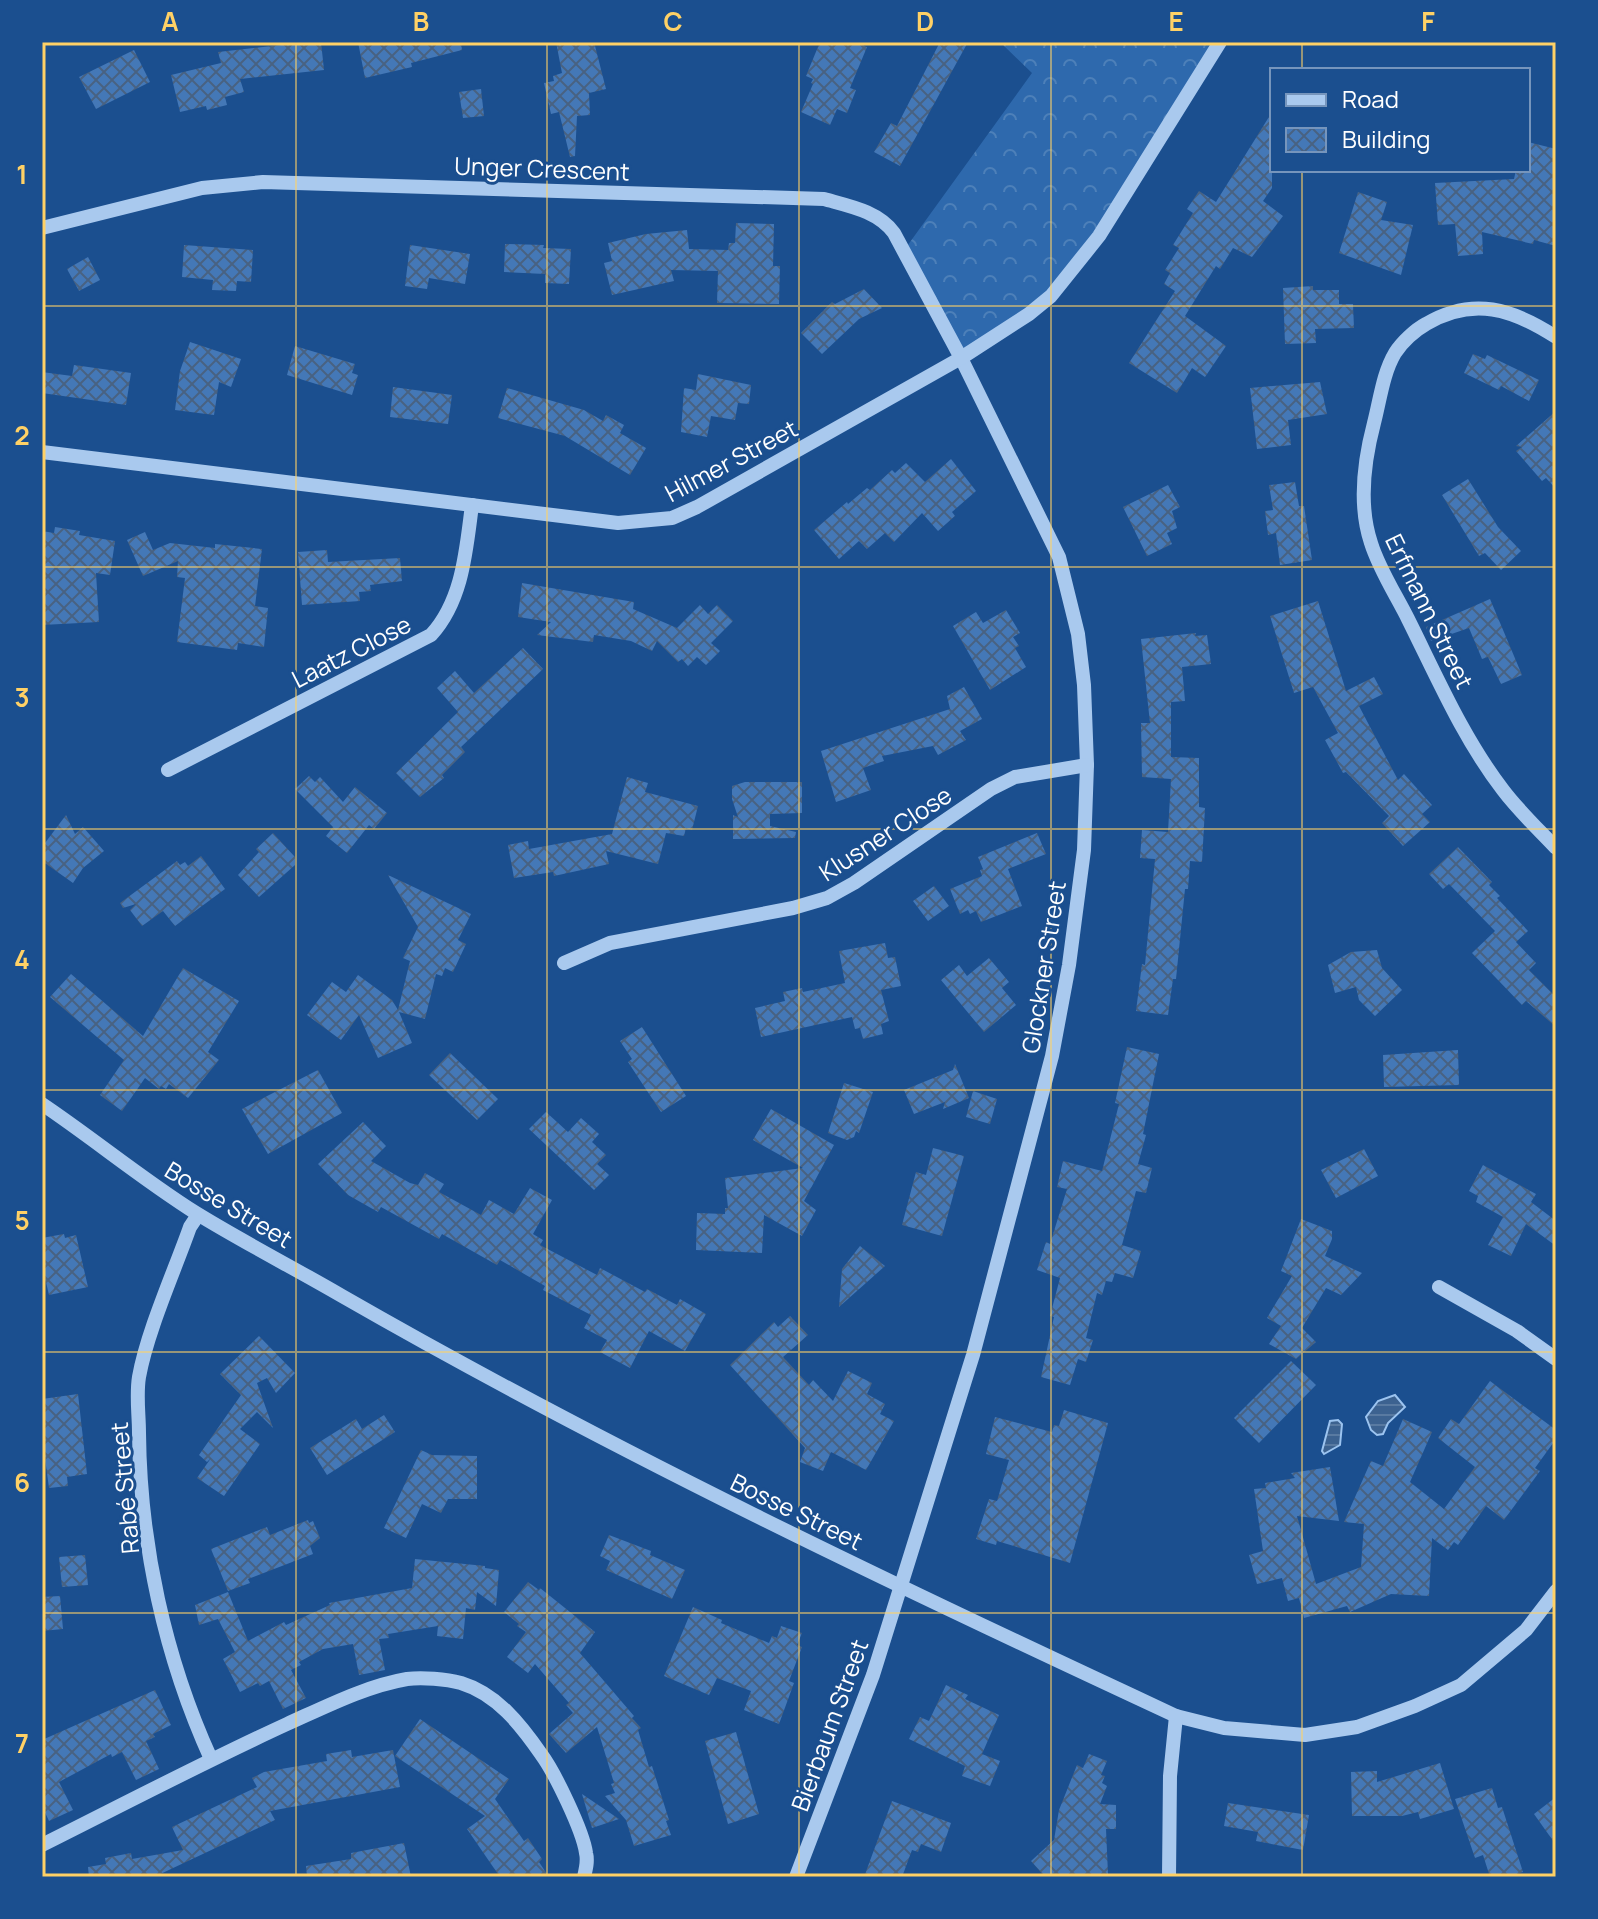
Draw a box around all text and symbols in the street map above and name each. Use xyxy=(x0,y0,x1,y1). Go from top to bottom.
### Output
text: A xyxy=(161,3,179,39)
text: B xyxy=(413,3,429,39)
text: C xyxy=(663,3,683,39)
text: D xyxy=(916,3,934,39)
text: E xyxy=(1168,3,1184,39)
text: F xyxy=(1421,3,1435,39)
legend xyxy=(1270,68,1530,172)
text: Road xyxy=(1342,82,1399,115)
text: Building xyxy=(1342,122,1430,155)
street label: Unger Crescent xyxy=(454,148,630,188)
text: 1 xyxy=(16,156,28,192)
street label: Hilmer Street xyxy=(659,411,803,509)
text: 2 xyxy=(14,417,30,453)
street label: Erfmann Street xyxy=(1378,528,1482,694)
street label: Laatz Close xyxy=(286,607,416,695)
text: 3 xyxy=(14,679,30,715)
street label: Klusner Close xyxy=(812,778,958,888)
street label: Glockner Street xyxy=(1013,878,1073,1056)
text: 4 xyxy=(14,941,30,977)
street label: Bosse Street xyxy=(159,1153,299,1255)
text: 5 xyxy=(14,1202,30,1238)
street label: Rabé Street xyxy=(102,1421,146,1555)
text: 6 xyxy=(14,1464,30,1500)
street label: Bosse Street xyxy=(725,1465,869,1557)
street label: Bierbaum Street xyxy=(783,1635,875,1815)
text: 7 xyxy=(15,1725,29,1761)

